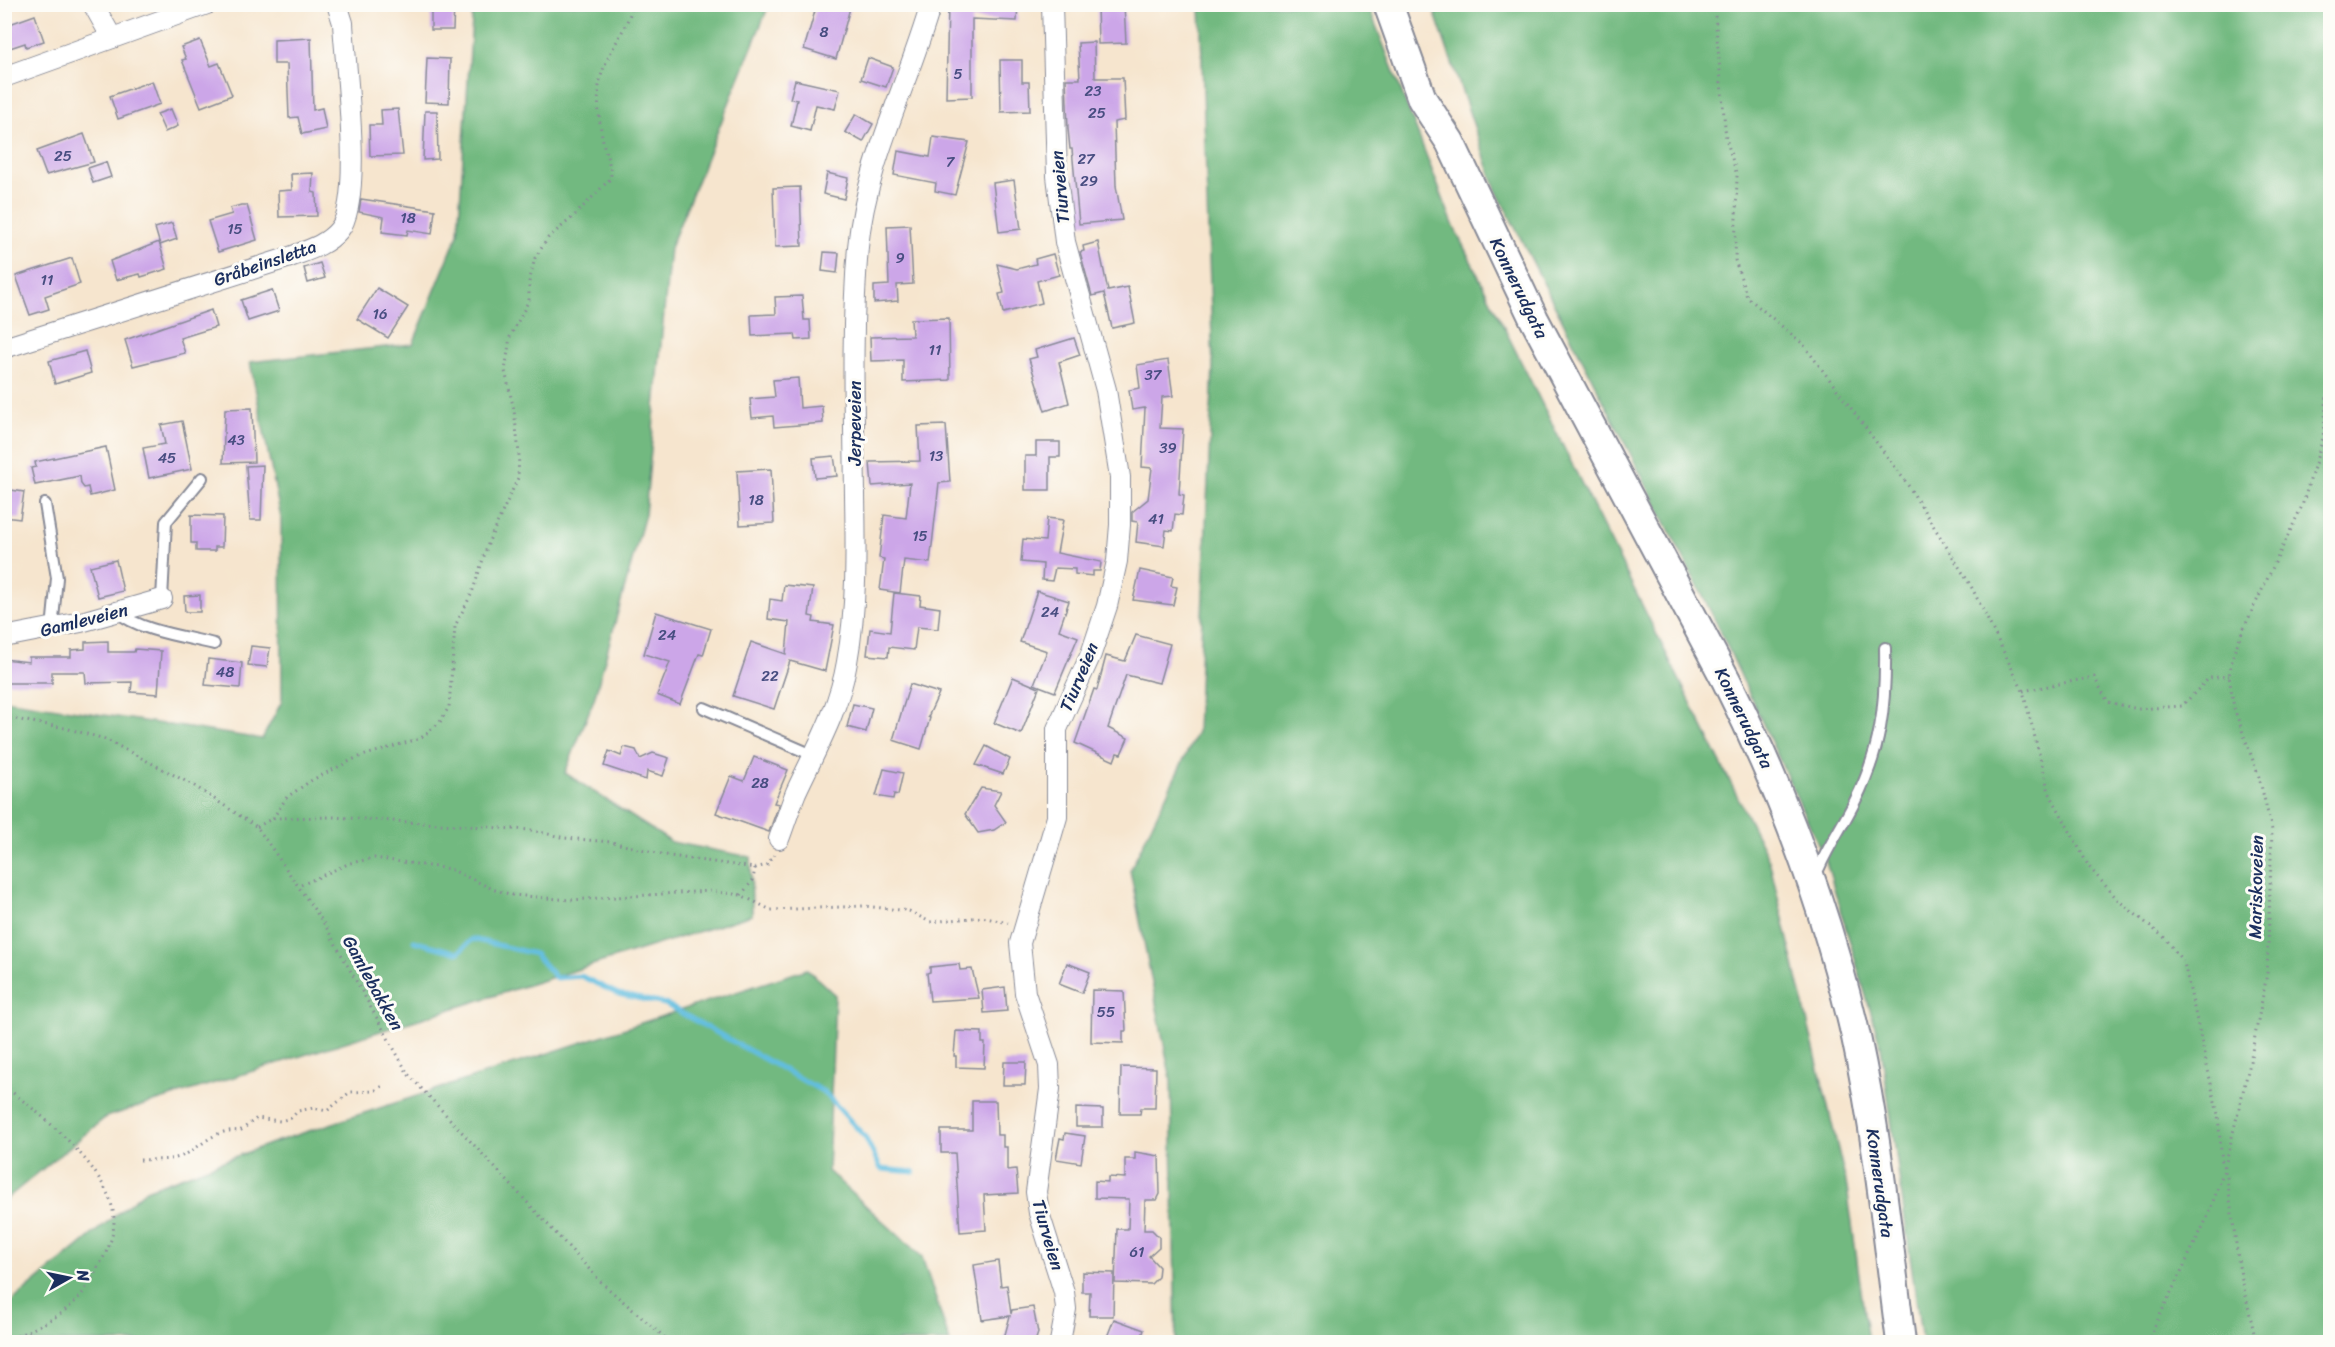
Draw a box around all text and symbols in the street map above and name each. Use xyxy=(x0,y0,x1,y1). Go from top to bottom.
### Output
house number: 8 xyxy=(819,19,829,45)
house number: 5 xyxy=(953,61,963,87)
house number: 23 xyxy=(1085,78,1101,104)
house number: 25 xyxy=(1088,100,1106,126)
house number: 25 xyxy=(54,143,72,169)
house number: 27 xyxy=(1077,146,1096,172)
house number: 7 xyxy=(946,149,956,175)
street label: Tiurveien xyxy=(1041,149,1079,225)
house number: 29 xyxy=(1080,168,1098,194)
house number: 18 xyxy=(400,205,416,231)
house number: 15 xyxy=(227,216,243,242)
street label: Gråbeinsletta xyxy=(209,230,321,296)
street label: Konnerudgata xyxy=(1481,232,1558,345)
house number: 9 xyxy=(895,245,905,271)
house number: 11 xyxy=(41,267,53,293)
house number: 16 xyxy=(373,301,387,327)
house number: 11 xyxy=(929,337,941,363)
house number: 37 xyxy=(1145,362,1163,388)
street label: Jerpeveien xyxy=(839,380,871,466)
house number: 43 xyxy=(227,427,245,453)
house number: 39 xyxy=(1159,435,1177,461)
house number: 13 xyxy=(929,443,943,469)
house number: 45 xyxy=(158,445,176,471)
house number: 18 xyxy=(748,487,764,513)
house number: 41 xyxy=(1148,506,1164,532)
house number: 15 xyxy=(912,523,928,549)
street label: Gamleveien xyxy=(37,594,132,646)
house number: 24 xyxy=(1041,599,1059,625)
house number: 24 xyxy=(658,622,676,648)
street label: Tiurveien xyxy=(1050,637,1108,717)
house number: 48 xyxy=(216,659,234,685)
street label: Konnerudgata xyxy=(1706,662,1783,775)
house number: 22 xyxy=(761,663,779,689)
house number: 28 xyxy=(751,770,769,796)
street label: Mariskoveien xyxy=(2239,835,2273,939)
street label: Gamlebakken xyxy=(333,929,413,1037)
house number: 55 xyxy=(1097,999,1115,1025)
street label: Konnerudgata xyxy=(1857,1126,1904,1240)
street label: Tiurveien xyxy=(1023,1195,1074,1275)
house number: 61 xyxy=(1130,1239,1144,1265)
north arrow xyxy=(39,1248,99,1308)
text: N xyxy=(68,1267,99,1284)

